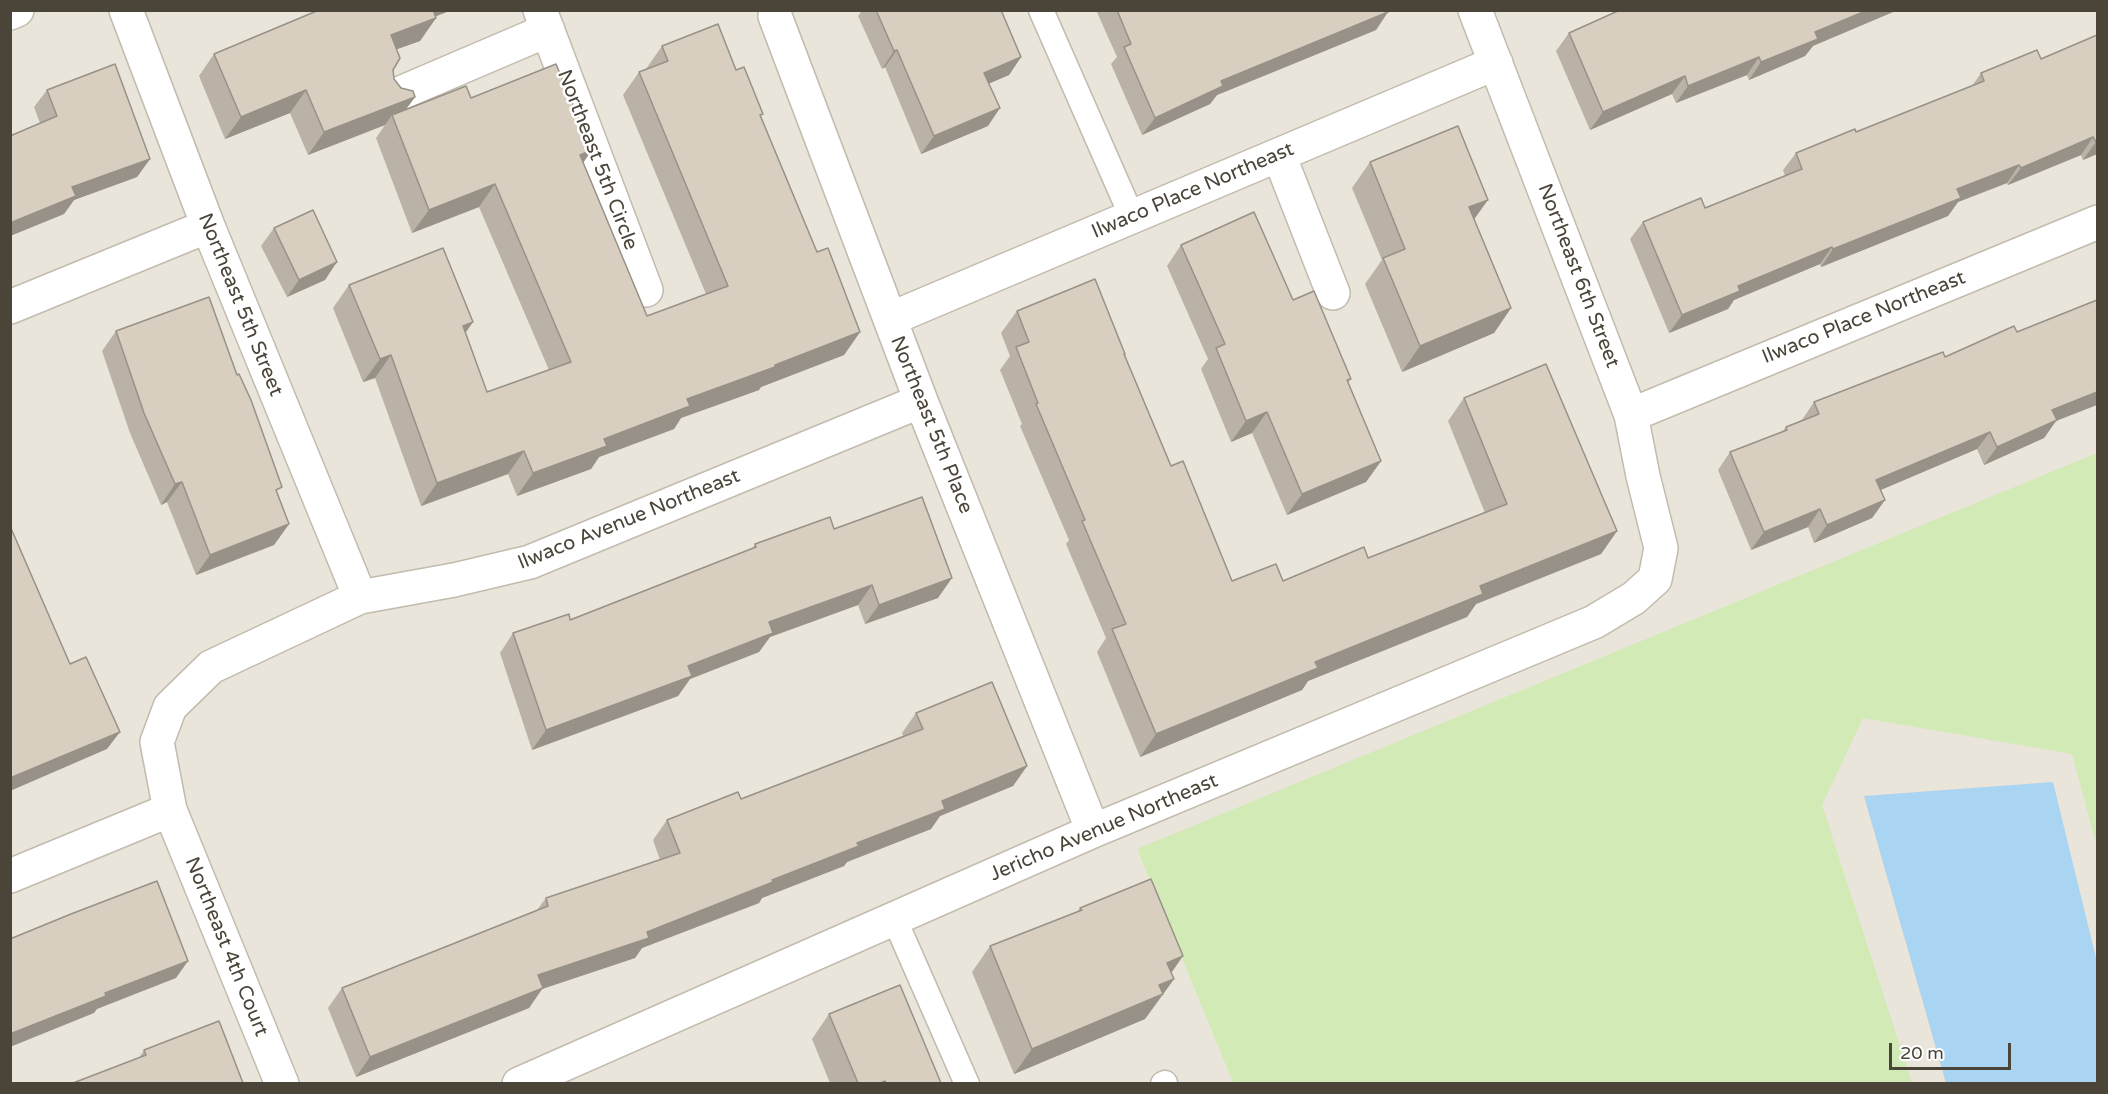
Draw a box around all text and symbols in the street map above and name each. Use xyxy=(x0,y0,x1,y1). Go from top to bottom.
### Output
street label: Northeast 5th Circle xyxy=(552,66,642,254)
street label: Ilwaco Place Northeast xyxy=(1088,138,1298,244)
street label: Northeast 6th Street xyxy=(1532,181,1624,371)
street label: Northeast 5th Street xyxy=(192,210,288,400)
street label: Ilwaco Place Northeast xyxy=(1759,266,1969,370)
street label: Northeast 5th Place xyxy=(884,333,978,517)
street label: Ilwaco Avenue Northeast xyxy=(514,464,744,576)
street label: Jericho Avenue Northeast xyxy=(986,769,1222,887)
street label: Northeast 4th Court xyxy=(179,854,273,1040)
scale bar xyxy=(1892,1031,2014,1069)
text: 20 m xyxy=(1900,1042,1944,1064)

